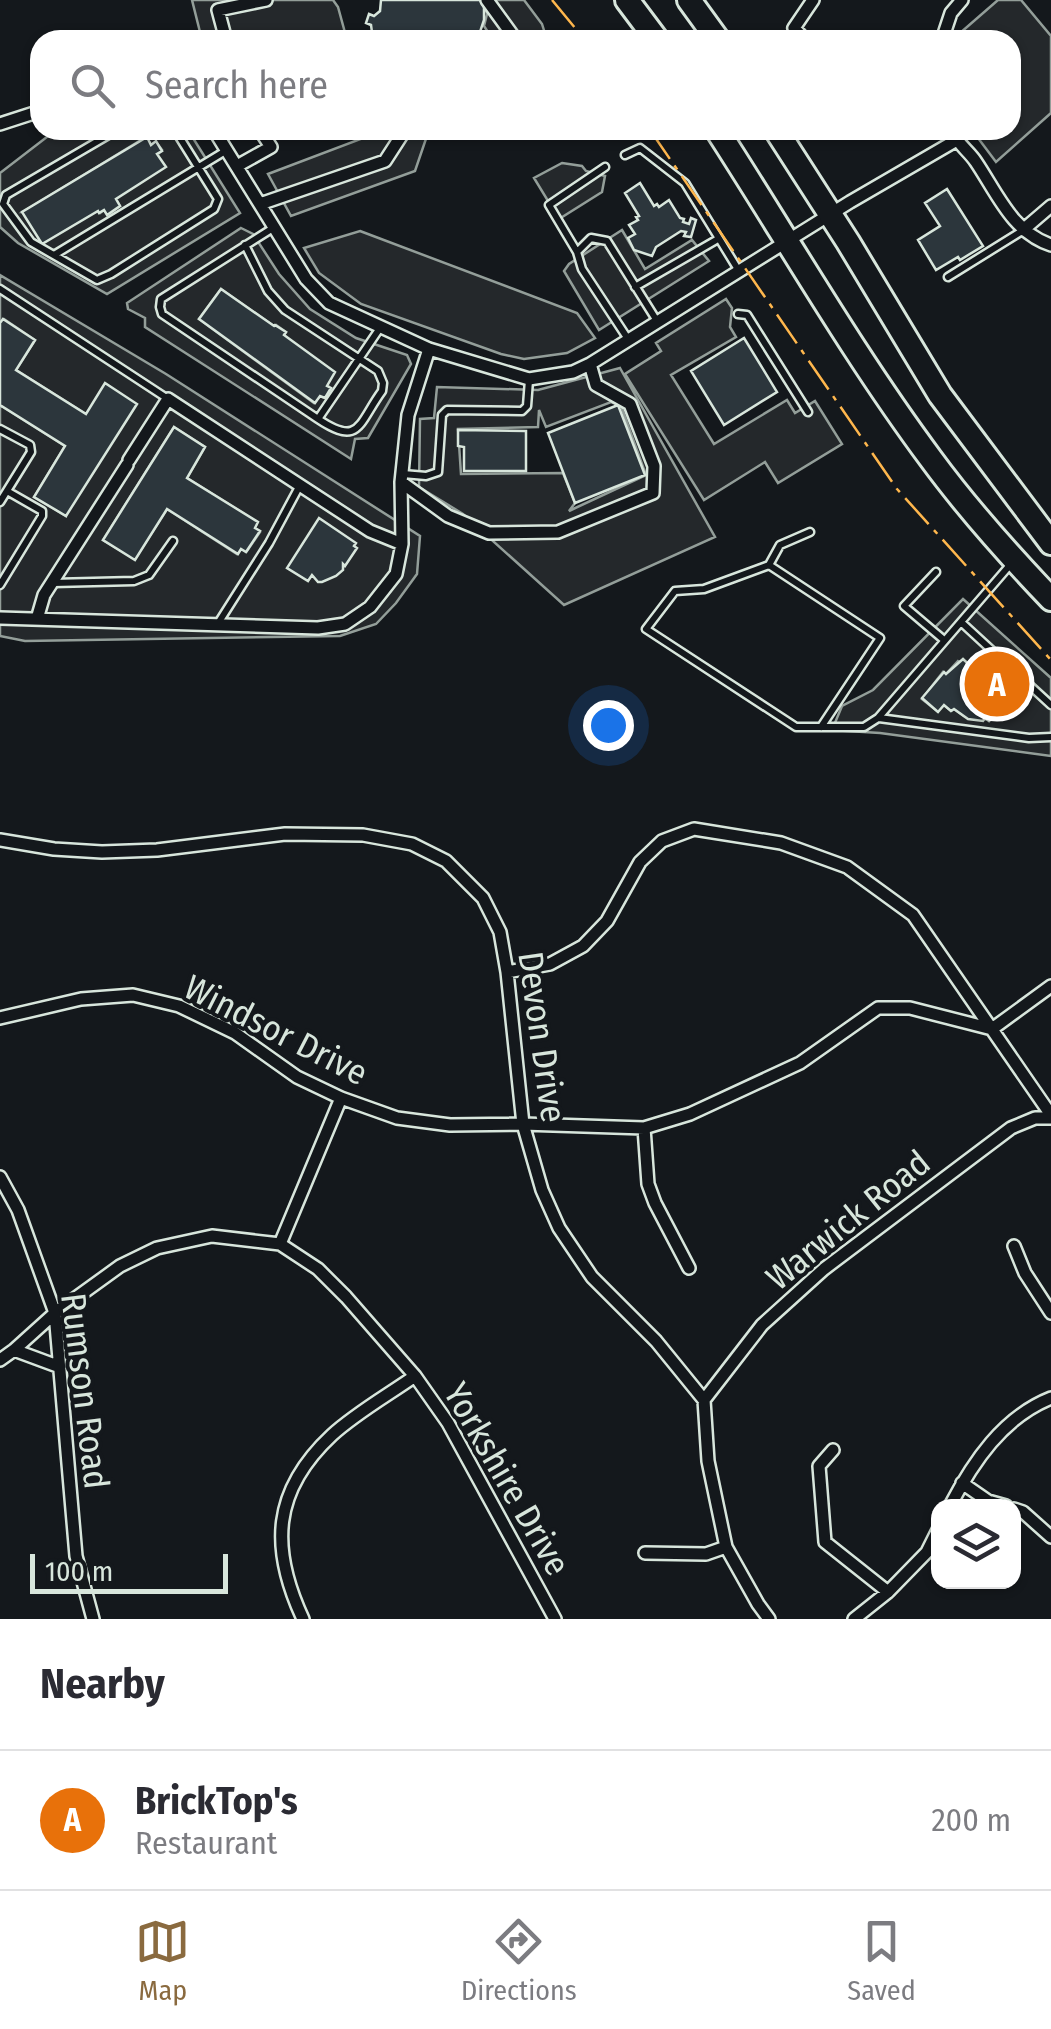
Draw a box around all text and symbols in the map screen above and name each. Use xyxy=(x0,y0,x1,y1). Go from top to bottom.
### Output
search box xyxy=(30,30,1021,140)
icon: search xyxy=(65,58,120,113)
text: Search here xyxy=(145,62,328,108)
pin: A xyxy=(964,646,1030,722)
your location xyxy=(583,700,634,751)
street label: Devon Drive xyxy=(509,949,575,1125)
street label: Windsor Drive xyxy=(177,966,375,1094)
street label: Warwick Road xyxy=(758,1141,938,1299)
street label: Rumson Road xyxy=(52,1291,118,1491)
street label: Yorkshire Drive xyxy=(435,1375,579,1583)
map controls xyxy=(931,1499,1021,1589)
button: layers xyxy=(931,1499,1021,1589)
scale bar xyxy=(30,1549,228,1594)
text: 100 m xyxy=(45,1555,113,1588)
text: Nearby xyxy=(40,1659,165,1709)
text: BrickTop's xyxy=(135,1778,298,1824)
text: A xyxy=(64,1801,81,1839)
text: 200 m xyxy=(931,1801,1011,1839)
text: Restaurant xyxy=(135,1824,277,1862)
tab: Map xyxy=(135,1914,190,2007)
tab: Directions xyxy=(461,1914,577,2007)
tab: Saved xyxy=(847,1914,916,2007)

